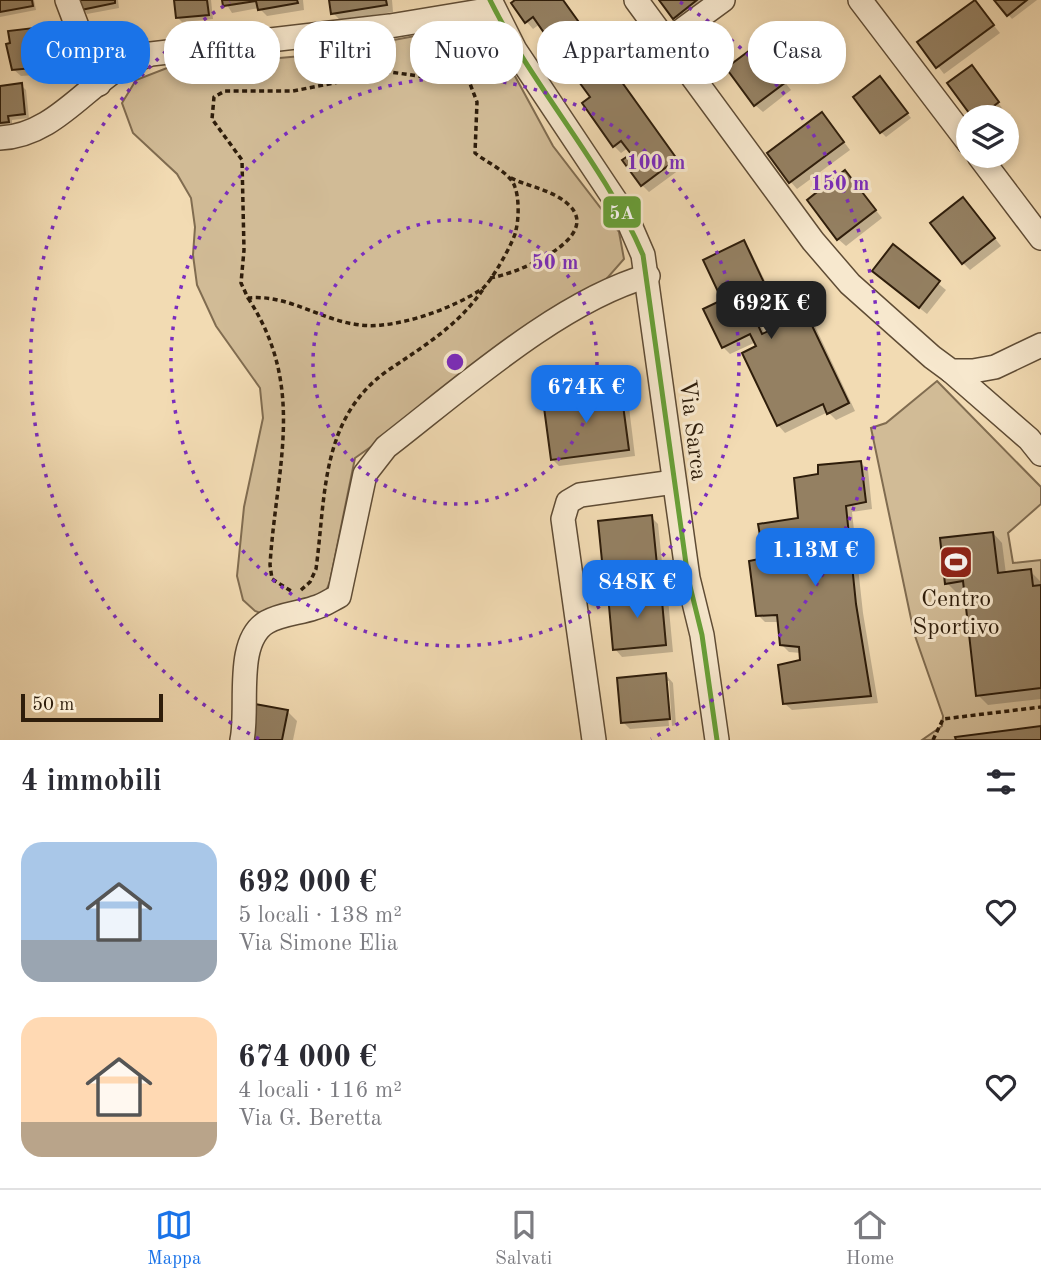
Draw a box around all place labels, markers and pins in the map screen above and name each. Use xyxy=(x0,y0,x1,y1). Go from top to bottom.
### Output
pin: 692K € xyxy=(714,282,828,341)
centre of rings xyxy=(443,350,467,374)
pin: 674K € xyxy=(529,366,643,425)
pin: 1.13M € xyxy=(750,528,880,588)
sports icon: Centro Sportivo xyxy=(937,543,975,581)
pin: 848K € xyxy=(580,560,694,620)
place label: Centro Sportivo xyxy=(912,588,1000,640)

